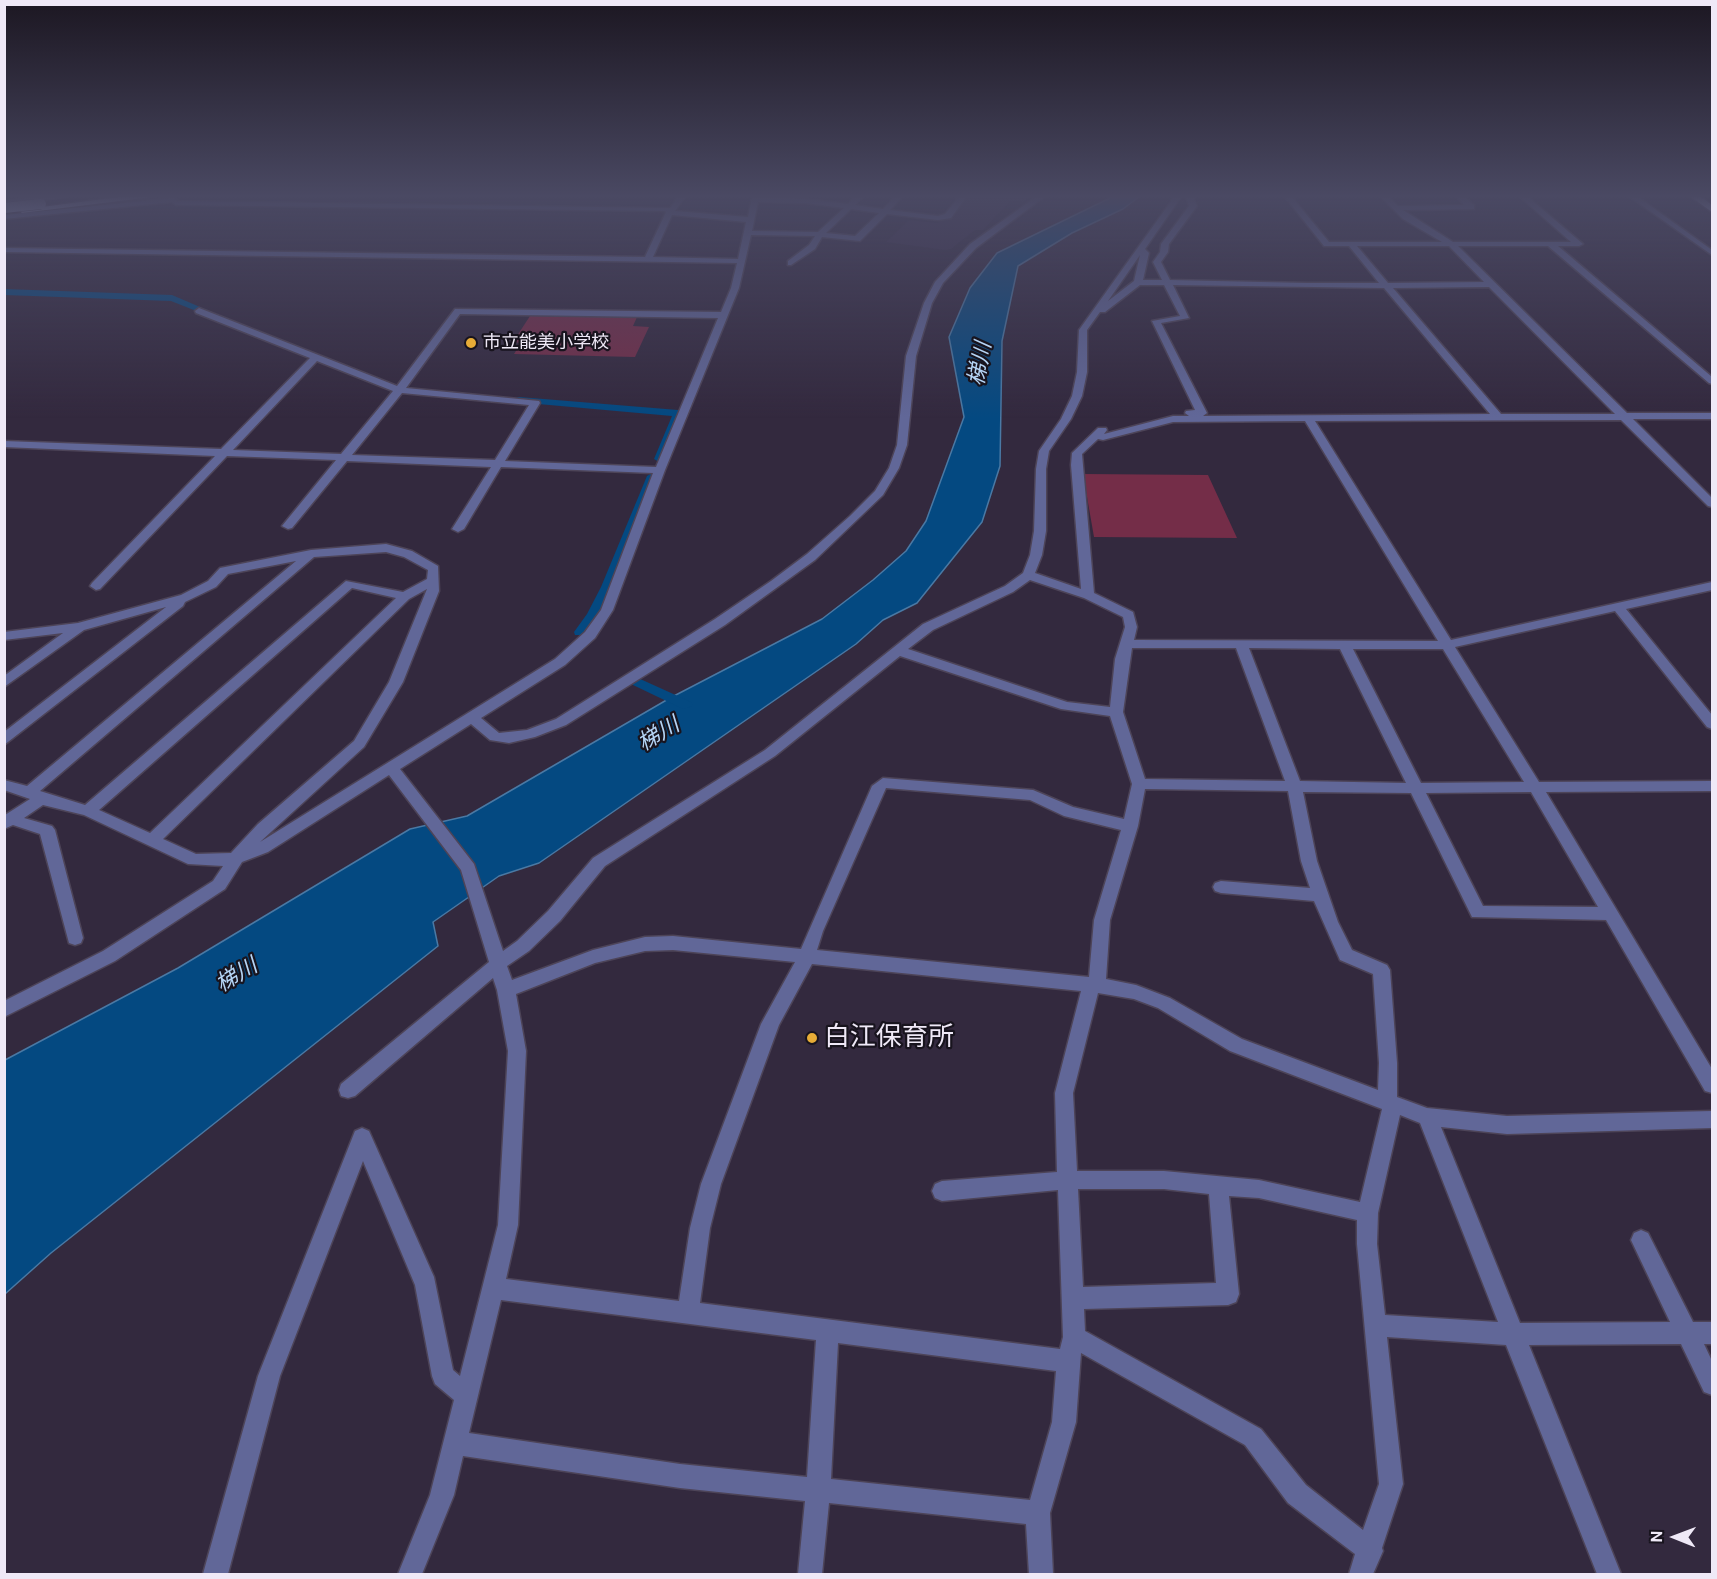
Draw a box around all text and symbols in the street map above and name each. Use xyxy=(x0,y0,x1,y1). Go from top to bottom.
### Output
place label: 市立能美小学校 xyxy=(483,332,609,354)
marker: 市立能美小学校 xyxy=(464,336,478,350)
water label: 梯川 xyxy=(964,340,998,388)
water label: 梯川 xyxy=(633,712,685,758)
water label: 梯川 xyxy=(211,953,263,999)
place label: 白江保育所 xyxy=(824,1022,954,1054)
marker: 白江保育所 xyxy=(805,1031,819,1045)
north arrow xyxy=(1645,1507,1705,1567)
text: N xyxy=(1646,1531,1667,1543)

